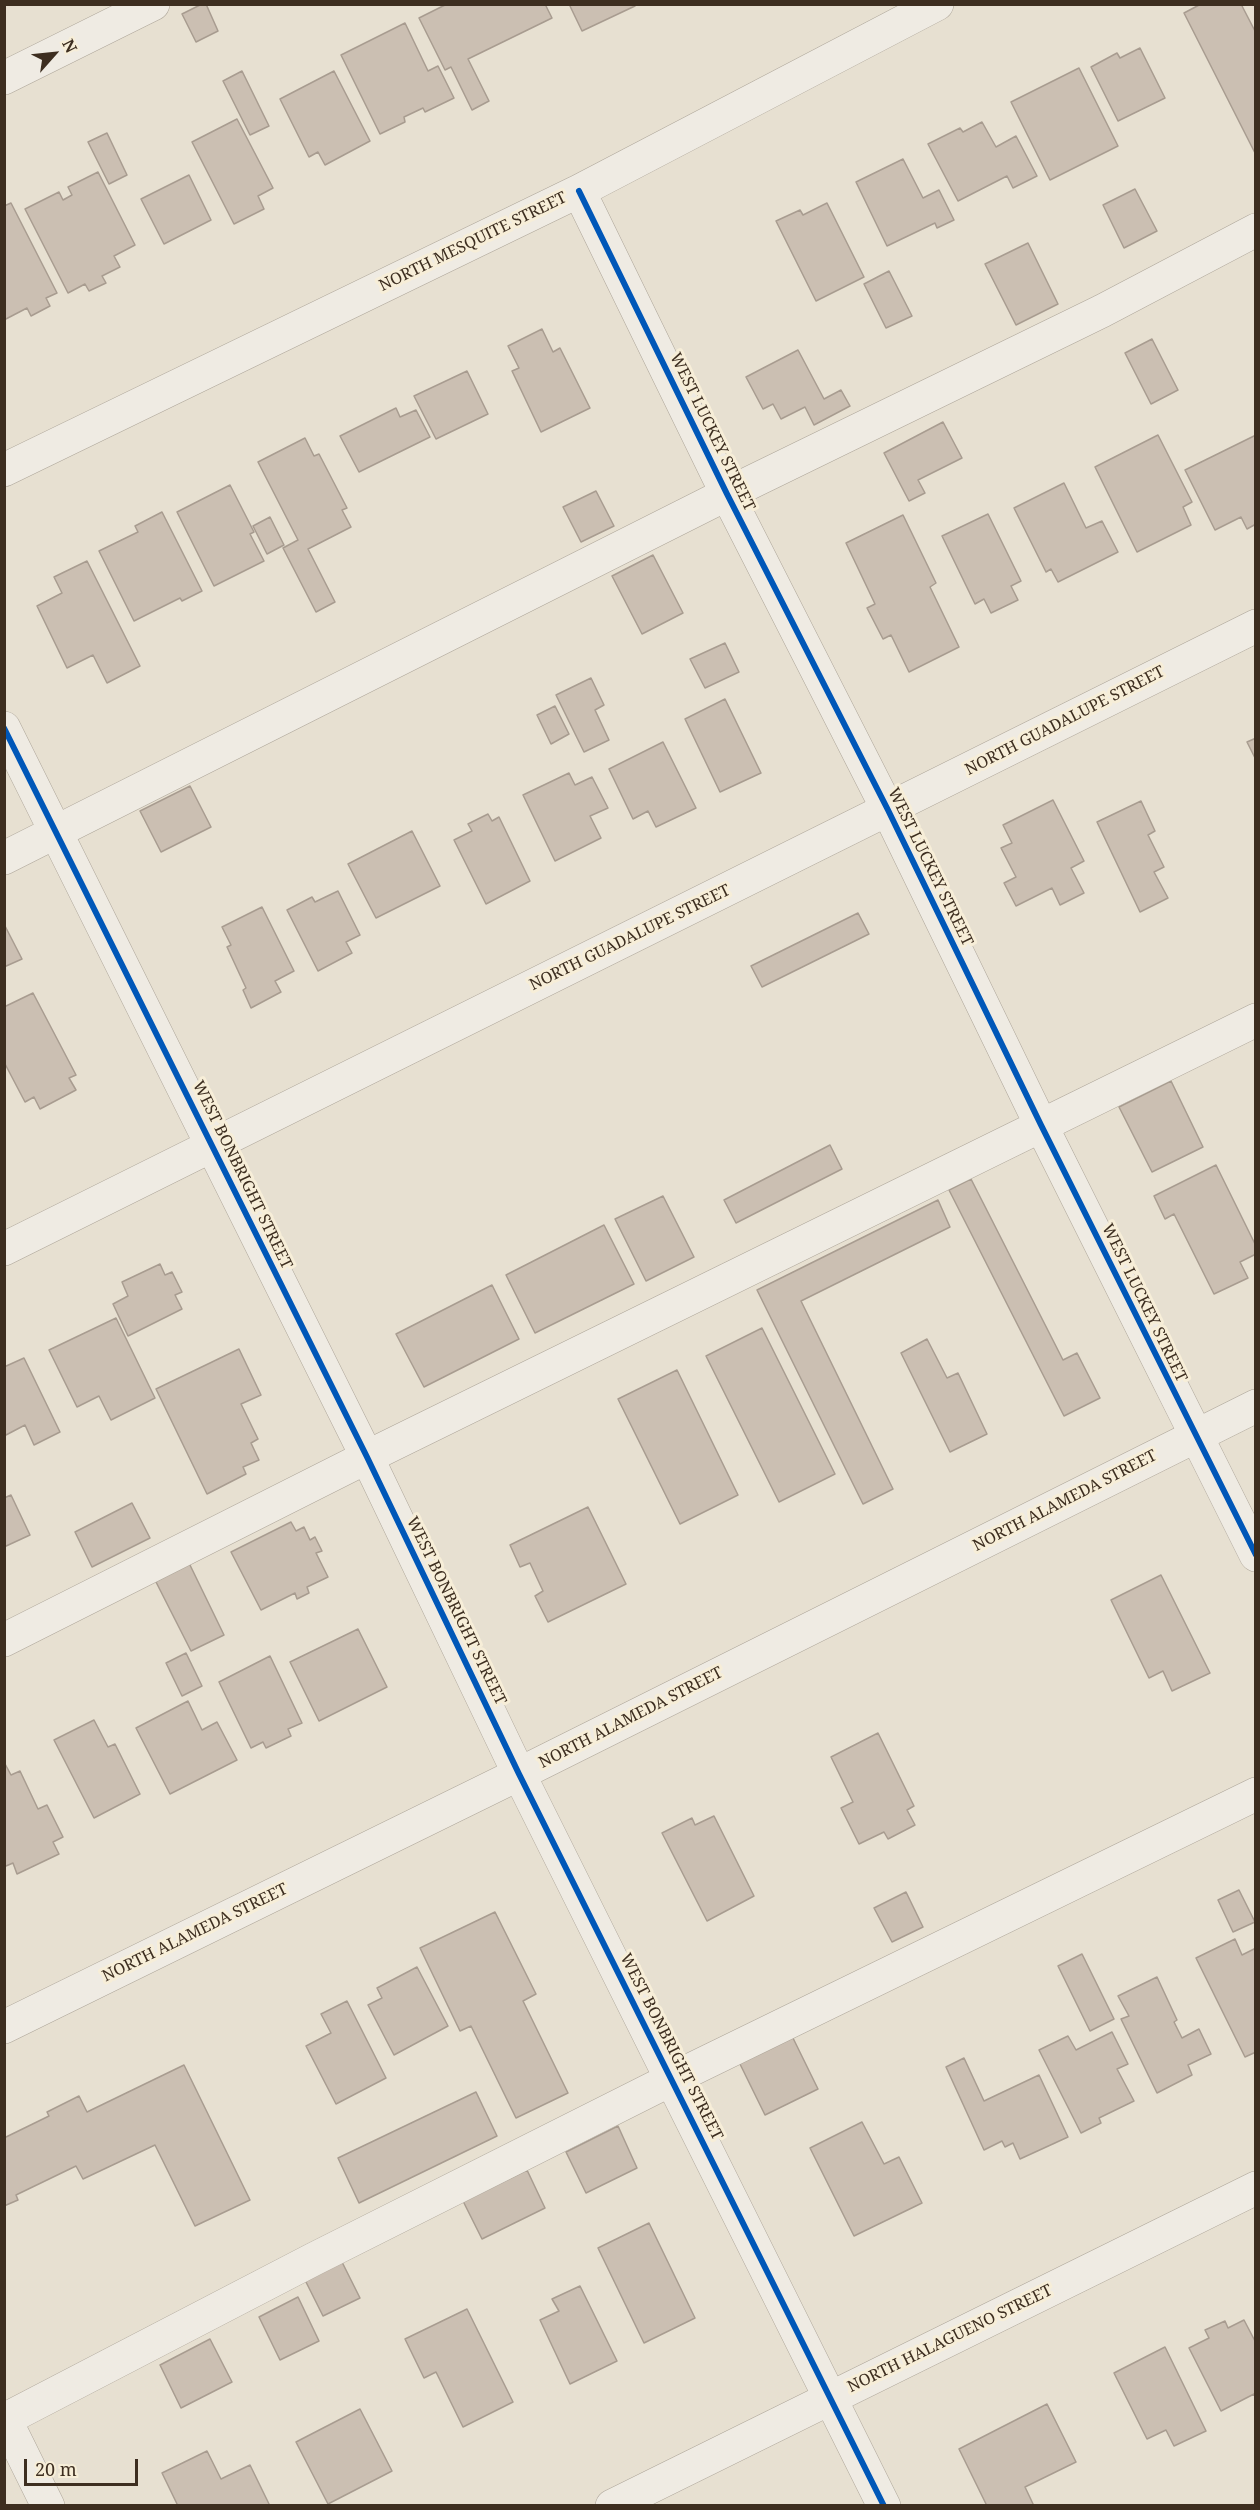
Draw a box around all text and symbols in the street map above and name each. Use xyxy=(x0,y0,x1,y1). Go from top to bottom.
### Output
north arrow xyxy=(24,24,84,84)
text: N xyxy=(57,35,83,56)
street label: NORTH MESQUITE STREET xyxy=(376,188,570,296)
street label: WEST LUCKEY STREET xyxy=(665,350,759,514)
street label: NORTH GUADALUPE STREET xyxy=(962,662,1168,780)
street label: WEST LUCKEY STREET xyxy=(883,785,977,949)
street label: NORTH GUADALUPE STREET xyxy=(526,881,734,995)
street label: WEST BONBRIGHT STREET xyxy=(188,1078,296,1272)
street label: WEST LUCKEY STREET xyxy=(1097,1221,1191,1385)
street label: NORTH ALAMEDA STREET xyxy=(970,1446,1160,1556)
street label: WEST BONBRIGHT STREET xyxy=(402,1514,510,1708)
street label: NORTH ALAMEDA STREET xyxy=(536,1663,726,1773)
street label: NORTH ALAMEDA STREET xyxy=(99,1880,291,1986)
street label: WEST BONBRIGHT STREET xyxy=(615,1950,727,2144)
street label: NORTH HALAGUENO STREET xyxy=(845,2281,1055,2397)
scale bar xyxy=(27,2447,141,2485)
text: 20 m xyxy=(35,2457,77,2481)

